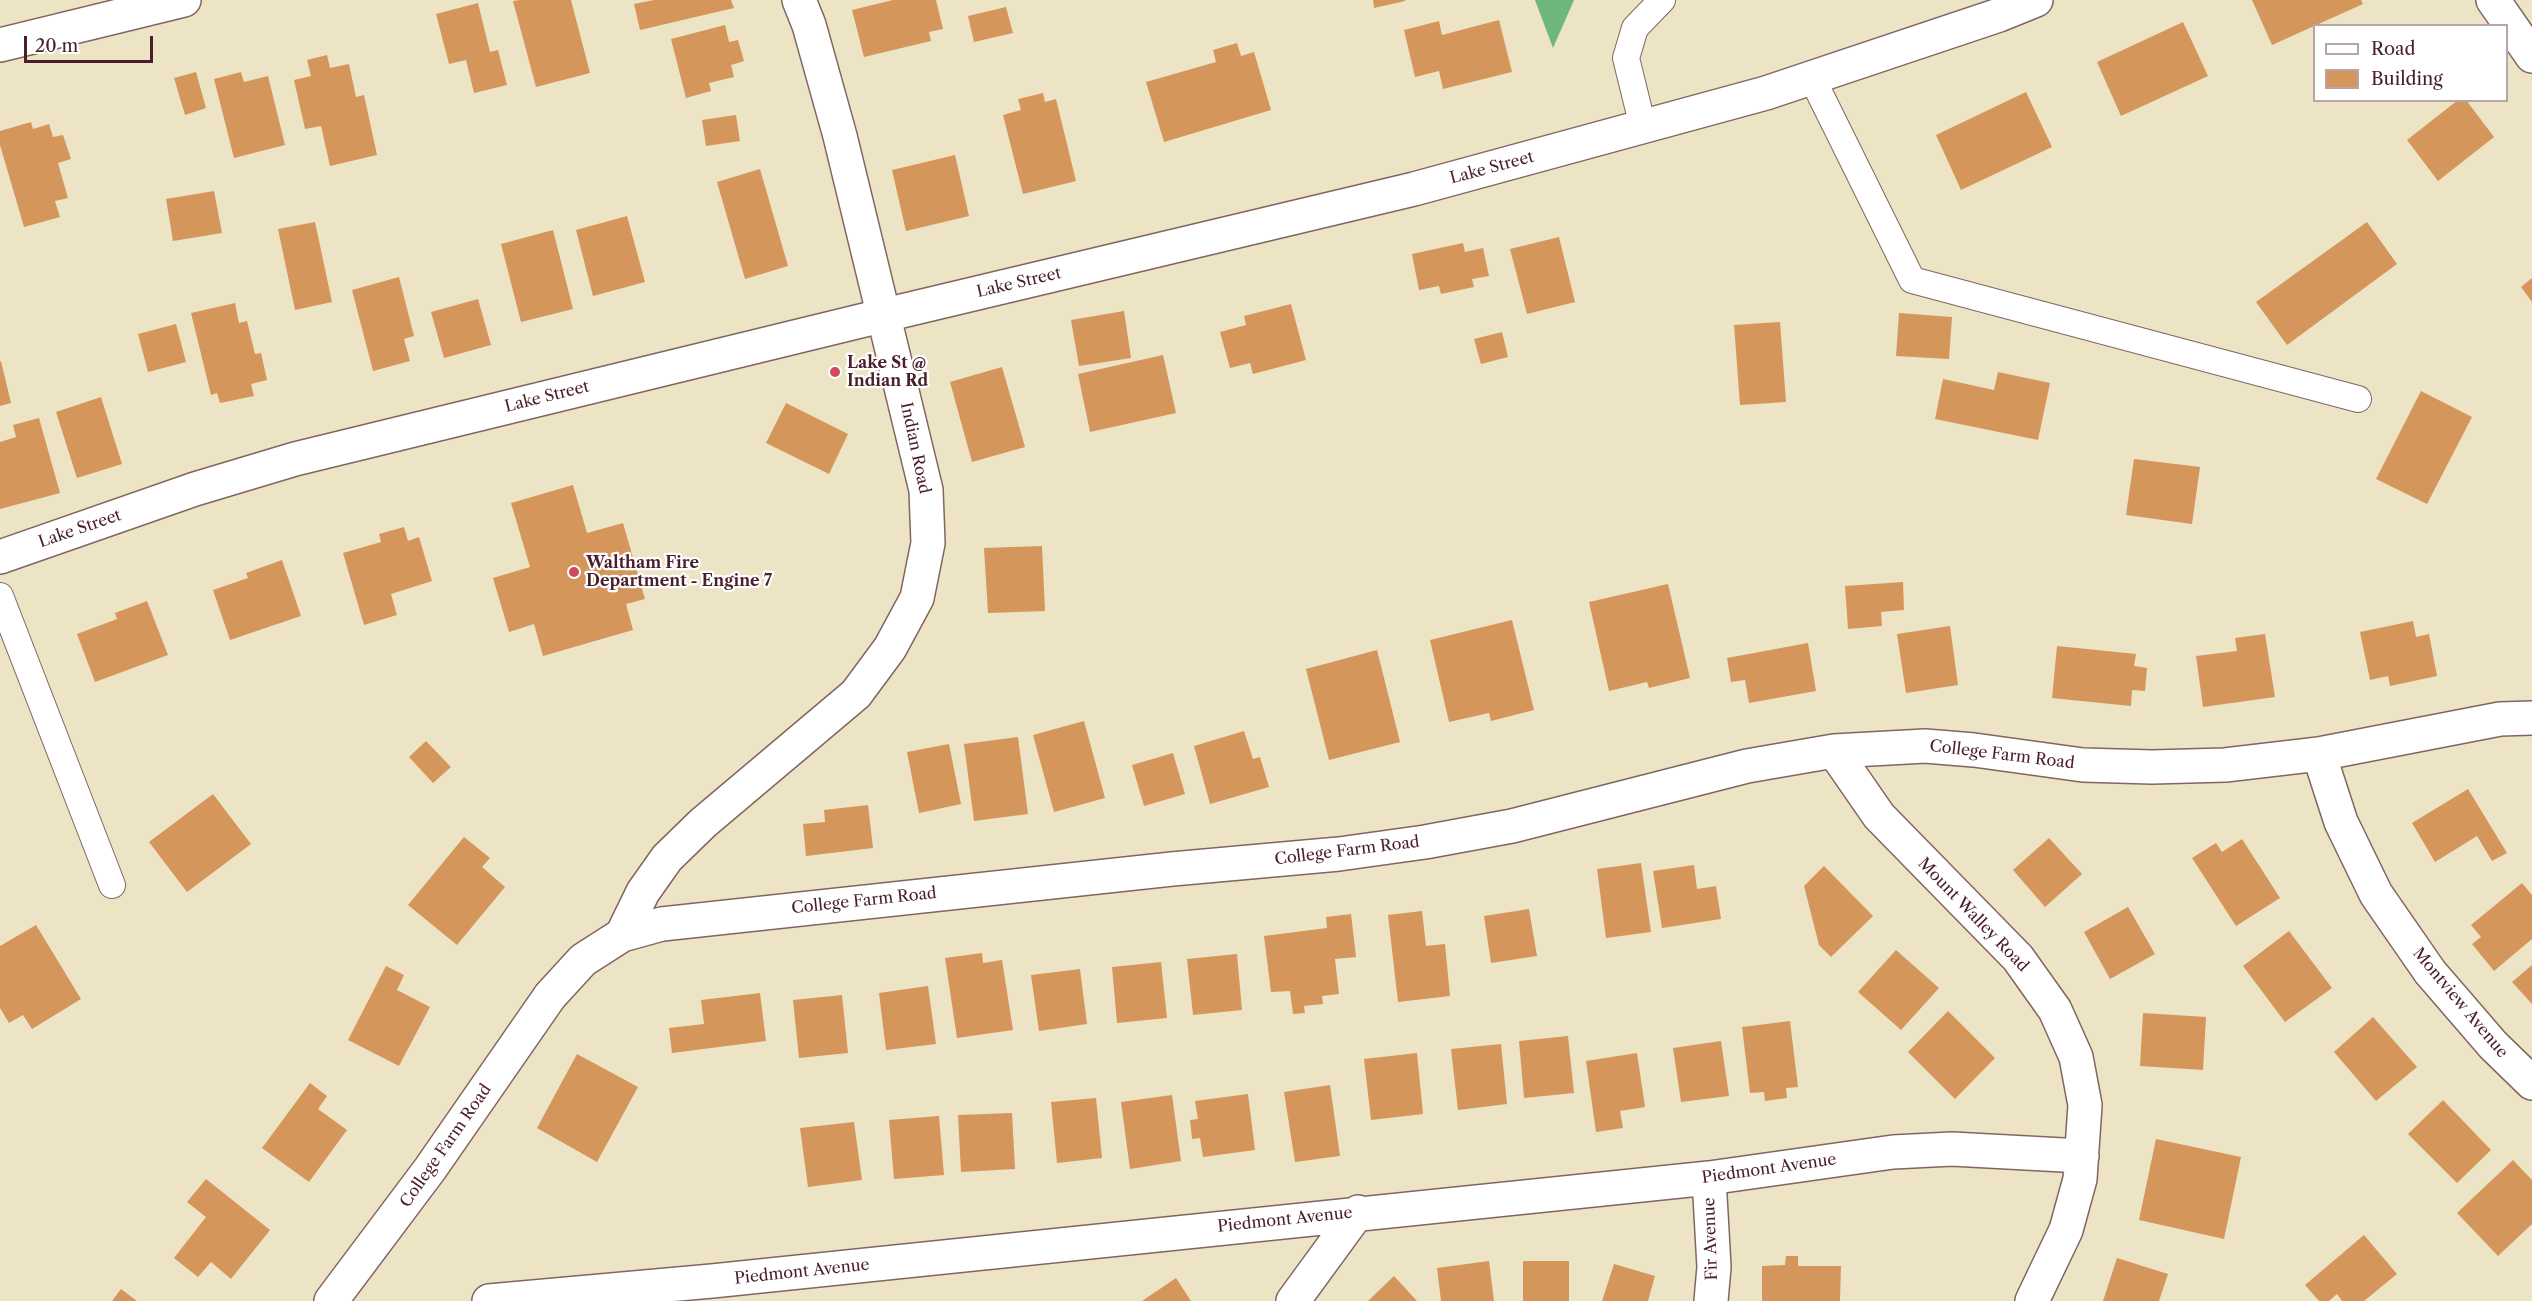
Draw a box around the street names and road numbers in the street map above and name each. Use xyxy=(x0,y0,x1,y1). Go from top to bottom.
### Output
street label: Lake Street xyxy=(1448,148,1536,188)
street label: Lake Street xyxy=(975,264,1063,302)
street label: Lake Street xyxy=(503,377,591,417)
street label: Indian Road xyxy=(896,401,934,495)
street label: Lake Street xyxy=(36,506,124,552)
street label: College Farm Road xyxy=(1928,737,2076,773)
street label: College Farm Road xyxy=(1273,833,1421,869)
street label: Mount Walley Road xyxy=(1914,854,2032,976)
street label: College Farm Road xyxy=(790,884,938,918)
street label: Montview Avenue xyxy=(2408,944,2512,1062)
street label: College Farm Road xyxy=(396,1081,496,1211)
street label: Piedmont Avenue xyxy=(1700,1150,1838,1188)
street label: Fir Avenue xyxy=(1700,1197,1722,1281)
street label: Piedmont Avenue xyxy=(1217,1203,1353,1237)
street label: Piedmont Avenue xyxy=(734,1255,870,1289)

